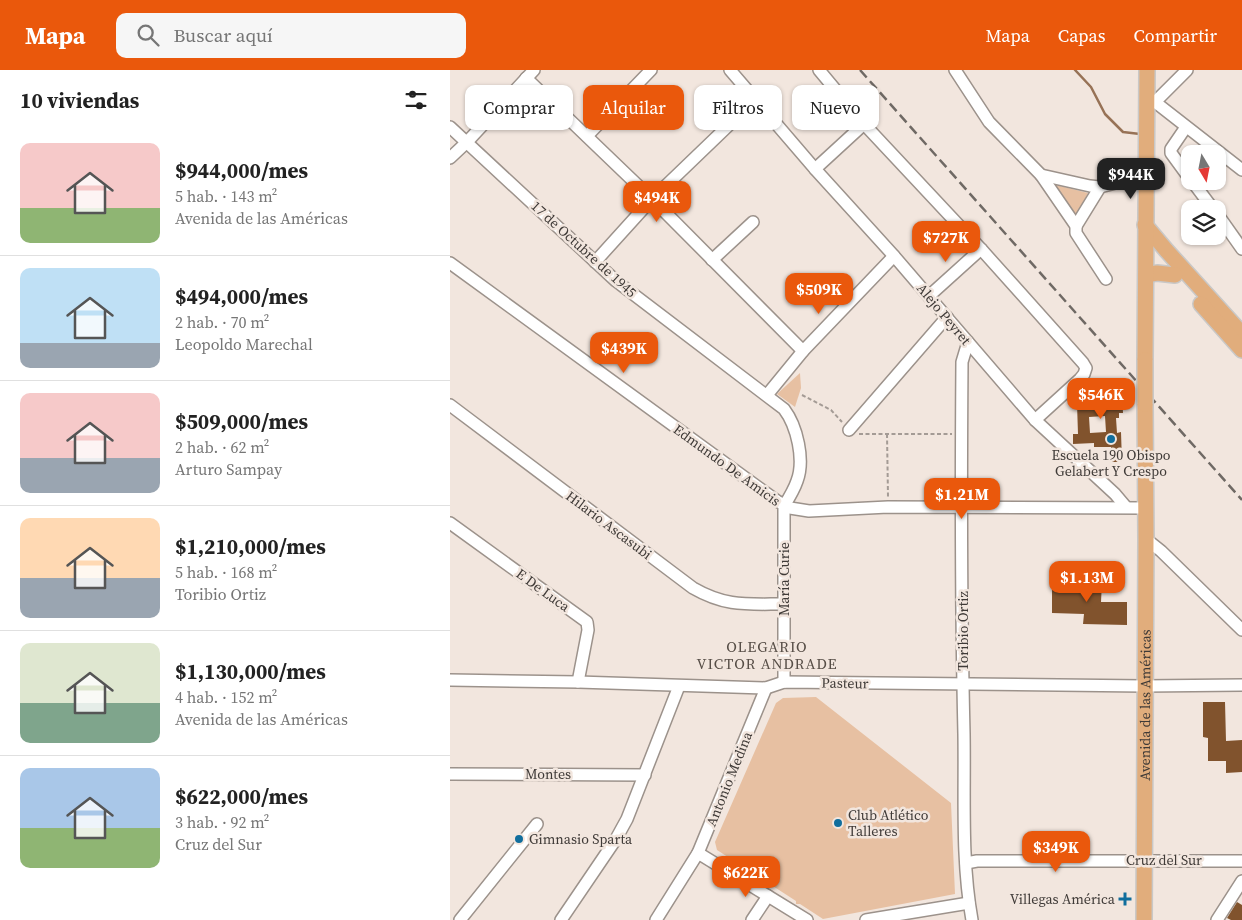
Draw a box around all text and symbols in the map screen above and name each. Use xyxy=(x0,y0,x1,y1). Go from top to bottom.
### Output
search box xyxy=(116,13,466,58)
text: Mapa xyxy=(25,19,86,52)
icon: search xyxy=(134,21,162,49)
text: Buscar aquí xyxy=(174,22,273,48)
text: Mapa xyxy=(985,23,1030,48)
text: Capas xyxy=(1058,23,1105,48)
text: Compartir xyxy=(1133,23,1217,48)
chip: Comprar xyxy=(465,85,573,130)
chip: Alquilar xyxy=(583,85,684,130)
chip: Filtros xyxy=(694,85,782,130)
chip: Nuevo xyxy=(792,85,879,130)
text: 10 viviendas xyxy=(20,86,139,115)
icon: filters xyxy=(402,86,430,114)
north arrow xyxy=(1181,145,1226,190)
map controls xyxy=(1181,145,1226,245)
text: $944,000/mes xyxy=(175,156,308,185)
pin: $944K xyxy=(1096,158,1166,200)
icon: home xyxy=(60,163,120,223)
text: $944K xyxy=(1108,163,1154,185)
pin: $494K xyxy=(622,180,692,223)
text: 5 hab. · 143 m² xyxy=(175,185,277,207)
text: $494K xyxy=(634,186,680,208)
street label: 17 de Octubre de 1945 xyxy=(527,196,641,302)
button: layers xyxy=(1181,200,1226,245)
text: Avenida de las Américas xyxy=(175,207,348,229)
pin: $727K xyxy=(911,220,981,263)
text: $727K xyxy=(923,226,969,248)
pin: $509K xyxy=(784,272,854,315)
text: $509K xyxy=(796,278,842,300)
street label: Alejo Peyret xyxy=(912,279,976,350)
text: $494,000/mes xyxy=(175,282,308,311)
icon: home xyxy=(60,288,120,348)
text: 2 hab. · 70 m² xyxy=(175,311,269,333)
pin: $439K xyxy=(589,332,659,374)
text: Leopoldo Marechal xyxy=(175,333,313,355)
text: $439K xyxy=(601,337,647,359)
pin: $546K xyxy=(1066,378,1136,420)
text: $546K xyxy=(1078,383,1124,405)
text: $509,000/mes xyxy=(175,407,308,436)
icon: home xyxy=(60,413,120,473)
street label: Edmundo De Amicis xyxy=(669,419,785,511)
marker: Escuela 190 Obispo Gelabert Y Crespo xyxy=(1105,433,1117,445)
text: 2 hab. · 62 m² xyxy=(175,436,269,458)
place label: Escuela 190 Obispo Gelabert Y Crespo xyxy=(1052,445,1171,481)
text: Arturo Sampay xyxy=(175,458,282,480)
pin: $1.21M xyxy=(921,478,1003,520)
text: $1.21M xyxy=(935,483,989,505)
street label: Hilario Ascasubi xyxy=(562,486,656,564)
text: $1,210,000/mes xyxy=(175,532,326,561)
icon: home xyxy=(60,538,120,598)
street label: María Curie xyxy=(774,542,794,616)
pin: $1.13M xyxy=(1046,560,1128,603)
text: 5 hab. · 168 m² xyxy=(175,561,277,583)
street label: E De Luca xyxy=(512,564,575,617)
text: $1.13M xyxy=(1060,566,1114,588)
text: Toribio Ortiz xyxy=(175,583,266,605)
street label: Toribio Ortiz xyxy=(953,591,973,671)
street label: Avenida de las Américas xyxy=(1135,629,1156,781)
district label: OLEGARIO VICTOR ANDRADE xyxy=(696,636,838,674)
text: $1,130,000/mes xyxy=(175,657,326,686)
icon: home xyxy=(60,663,120,723)
street label: Pasteur xyxy=(821,673,869,693)
text: 4 hab. · 152 m² xyxy=(175,686,277,708)
text: Avenida de las Américas xyxy=(175,708,348,730)
street label: Antonio Medina xyxy=(701,728,757,829)
street label: Montes xyxy=(525,764,571,784)
text: $622,000/mes xyxy=(175,782,308,811)
icon: home xyxy=(60,788,120,848)
place label: Club Atlético Talleres xyxy=(848,805,929,841)
text: 3 hab. · 92 m² xyxy=(175,811,269,833)
marker: Club Atlético Talleres xyxy=(832,817,844,829)
place label: Gimnasio Sparta xyxy=(529,829,633,849)
pin: $349K xyxy=(1021,830,1091,873)
text: Cruz del Sur xyxy=(175,833,262,855)
marker: Gimnasio Sparta xyxy=(513,833,525,845)
text: $349K xyxy=(1033,836,1079,858)
street label: Cruz del Sur xyxy=(1126,850,1202,870)
pin: $622K xyxy=(711,856,781,898)
text: $622K xyxy=(723,861,769,883)
place label: Villegas América xyxy=(1010,889,1116,909)
marker: Villegas América xyxy=(1119,893,1131,905)

